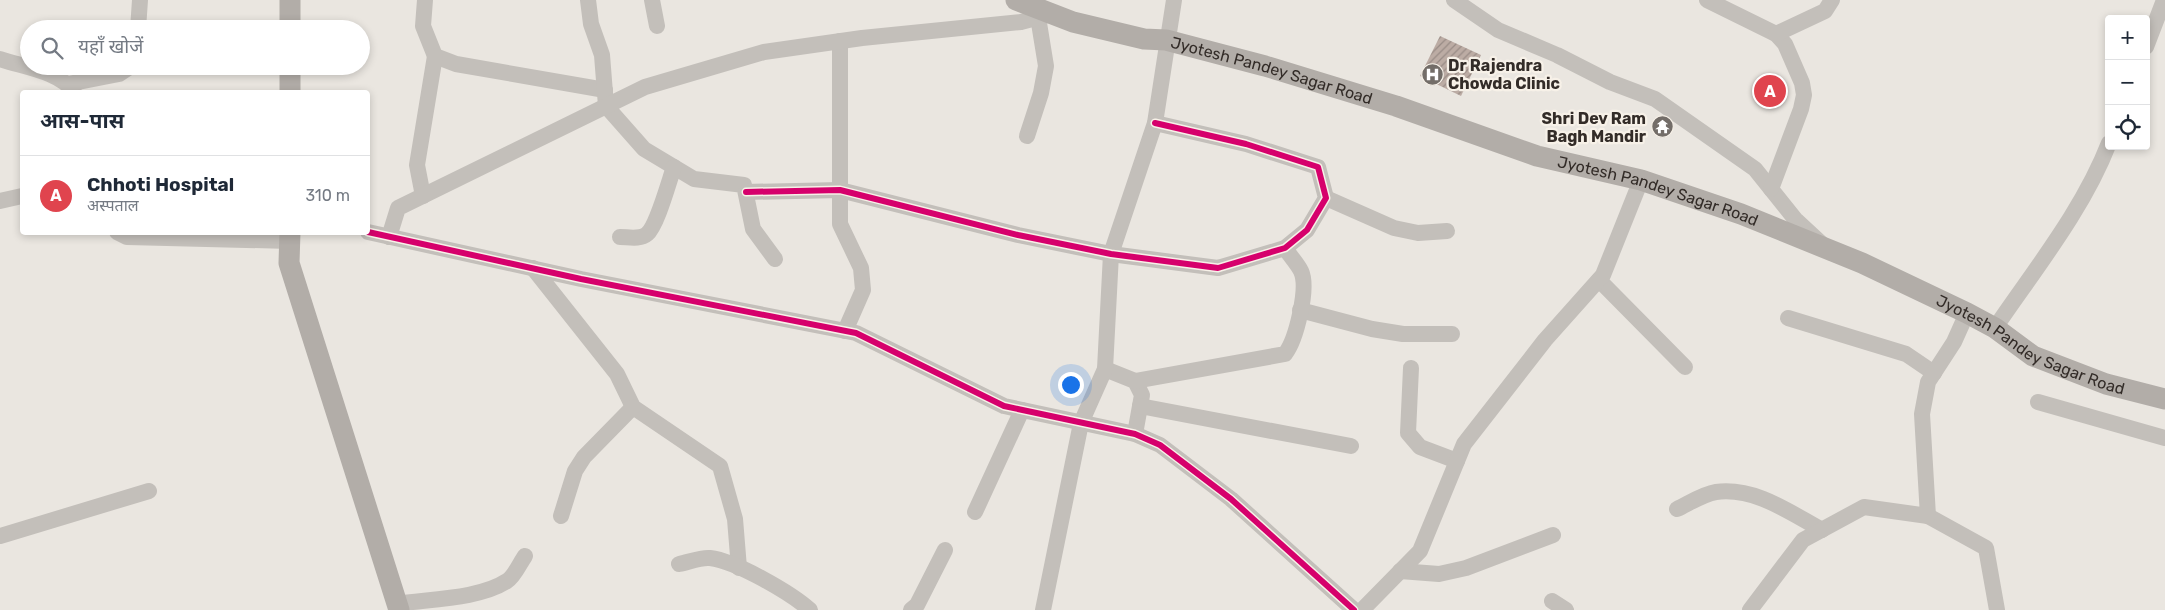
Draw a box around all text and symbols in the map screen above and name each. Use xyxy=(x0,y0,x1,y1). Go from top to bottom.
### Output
map controls xyxy=(2105,15,2150,150)
button: + xyxy=(2105,15,2150,60)
search box xyxy=(20,20,370,75)
street label: Jyotesh Pandey Sagar Road xyxy=(1169,32,1375,108)
icon: search xyxy=(38,34,66,62)
text: यहाँ खोजें xyxy=(78,35,143,58)
place label: Dr Rajendra Chowda Clinic xyxy=(1448,56,1560,93)
button: − xyxy=(2105,60,2150,105)
hospital icon: Dr Rajendra Chowda Clinic xyxy=(1420,62,1444,86)
pin: A xyxy=(1754,72,1786,110)
button: locate xyxy=(2105,105,2150,150)
text: आस-पास xyxy=(40,108,124,133)
place label: Shri Dev Ram Bagh Mandir xyxy=(1541,109,1647,146)
temple icon: Shri Dev Ram Bagh Mandir xyxy=(1650,115,1674,139)
street label: Jyotesh Pandey Sagar Road xyxy=(1556,152,1761,230)
text: Chhoti Hospital xyxy=(87,173,234,196)
text: A xyxy=(50,186,62,205)
text: 310 m xyxy=(306,186,350,205)
text: अस्पताल xyxy=(87,196,139,215)
street label: Jyotesh Pandey Sagar Road xyxy=(1933,290,2127,398)
your location xyxy=(1058,372,1084,398)

